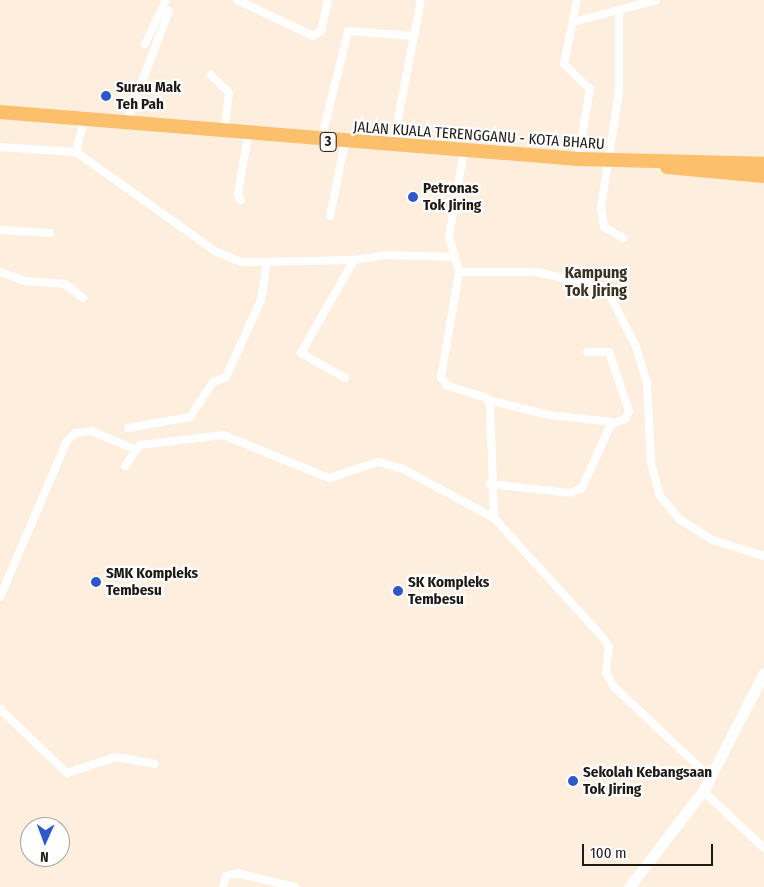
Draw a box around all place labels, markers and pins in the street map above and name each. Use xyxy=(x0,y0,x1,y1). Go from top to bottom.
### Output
place label: Surau Mak Teh Pah xyxy=(116,78,181,113)
marker: Surau Mak Teh Pah xyxy=(100,90,112,102)
place label: Petronas Tok Jiring xyxy=(423,179,481,214)
marker: Petronas Tok Jiring xyxy=(407,191,419,203)
place label: SMK Kompleks Tembesu xyxy=(106,564,198,599)
place label: SK Kompleks Tembesu xyxy=(408,573,489,608)
marker: SMK Kompleks Tembesu xyxy=(90,576,102,588)
marker: SK Kompleks Tembesu xyxy=(392,585,404,597)
place label: Sekolah Kebangsaan Tok Jiring xyxy=(583,763,712,798)
marker: Sekolah Kebangsaan Tok Jiring xyxy=(567,775,579,787)

